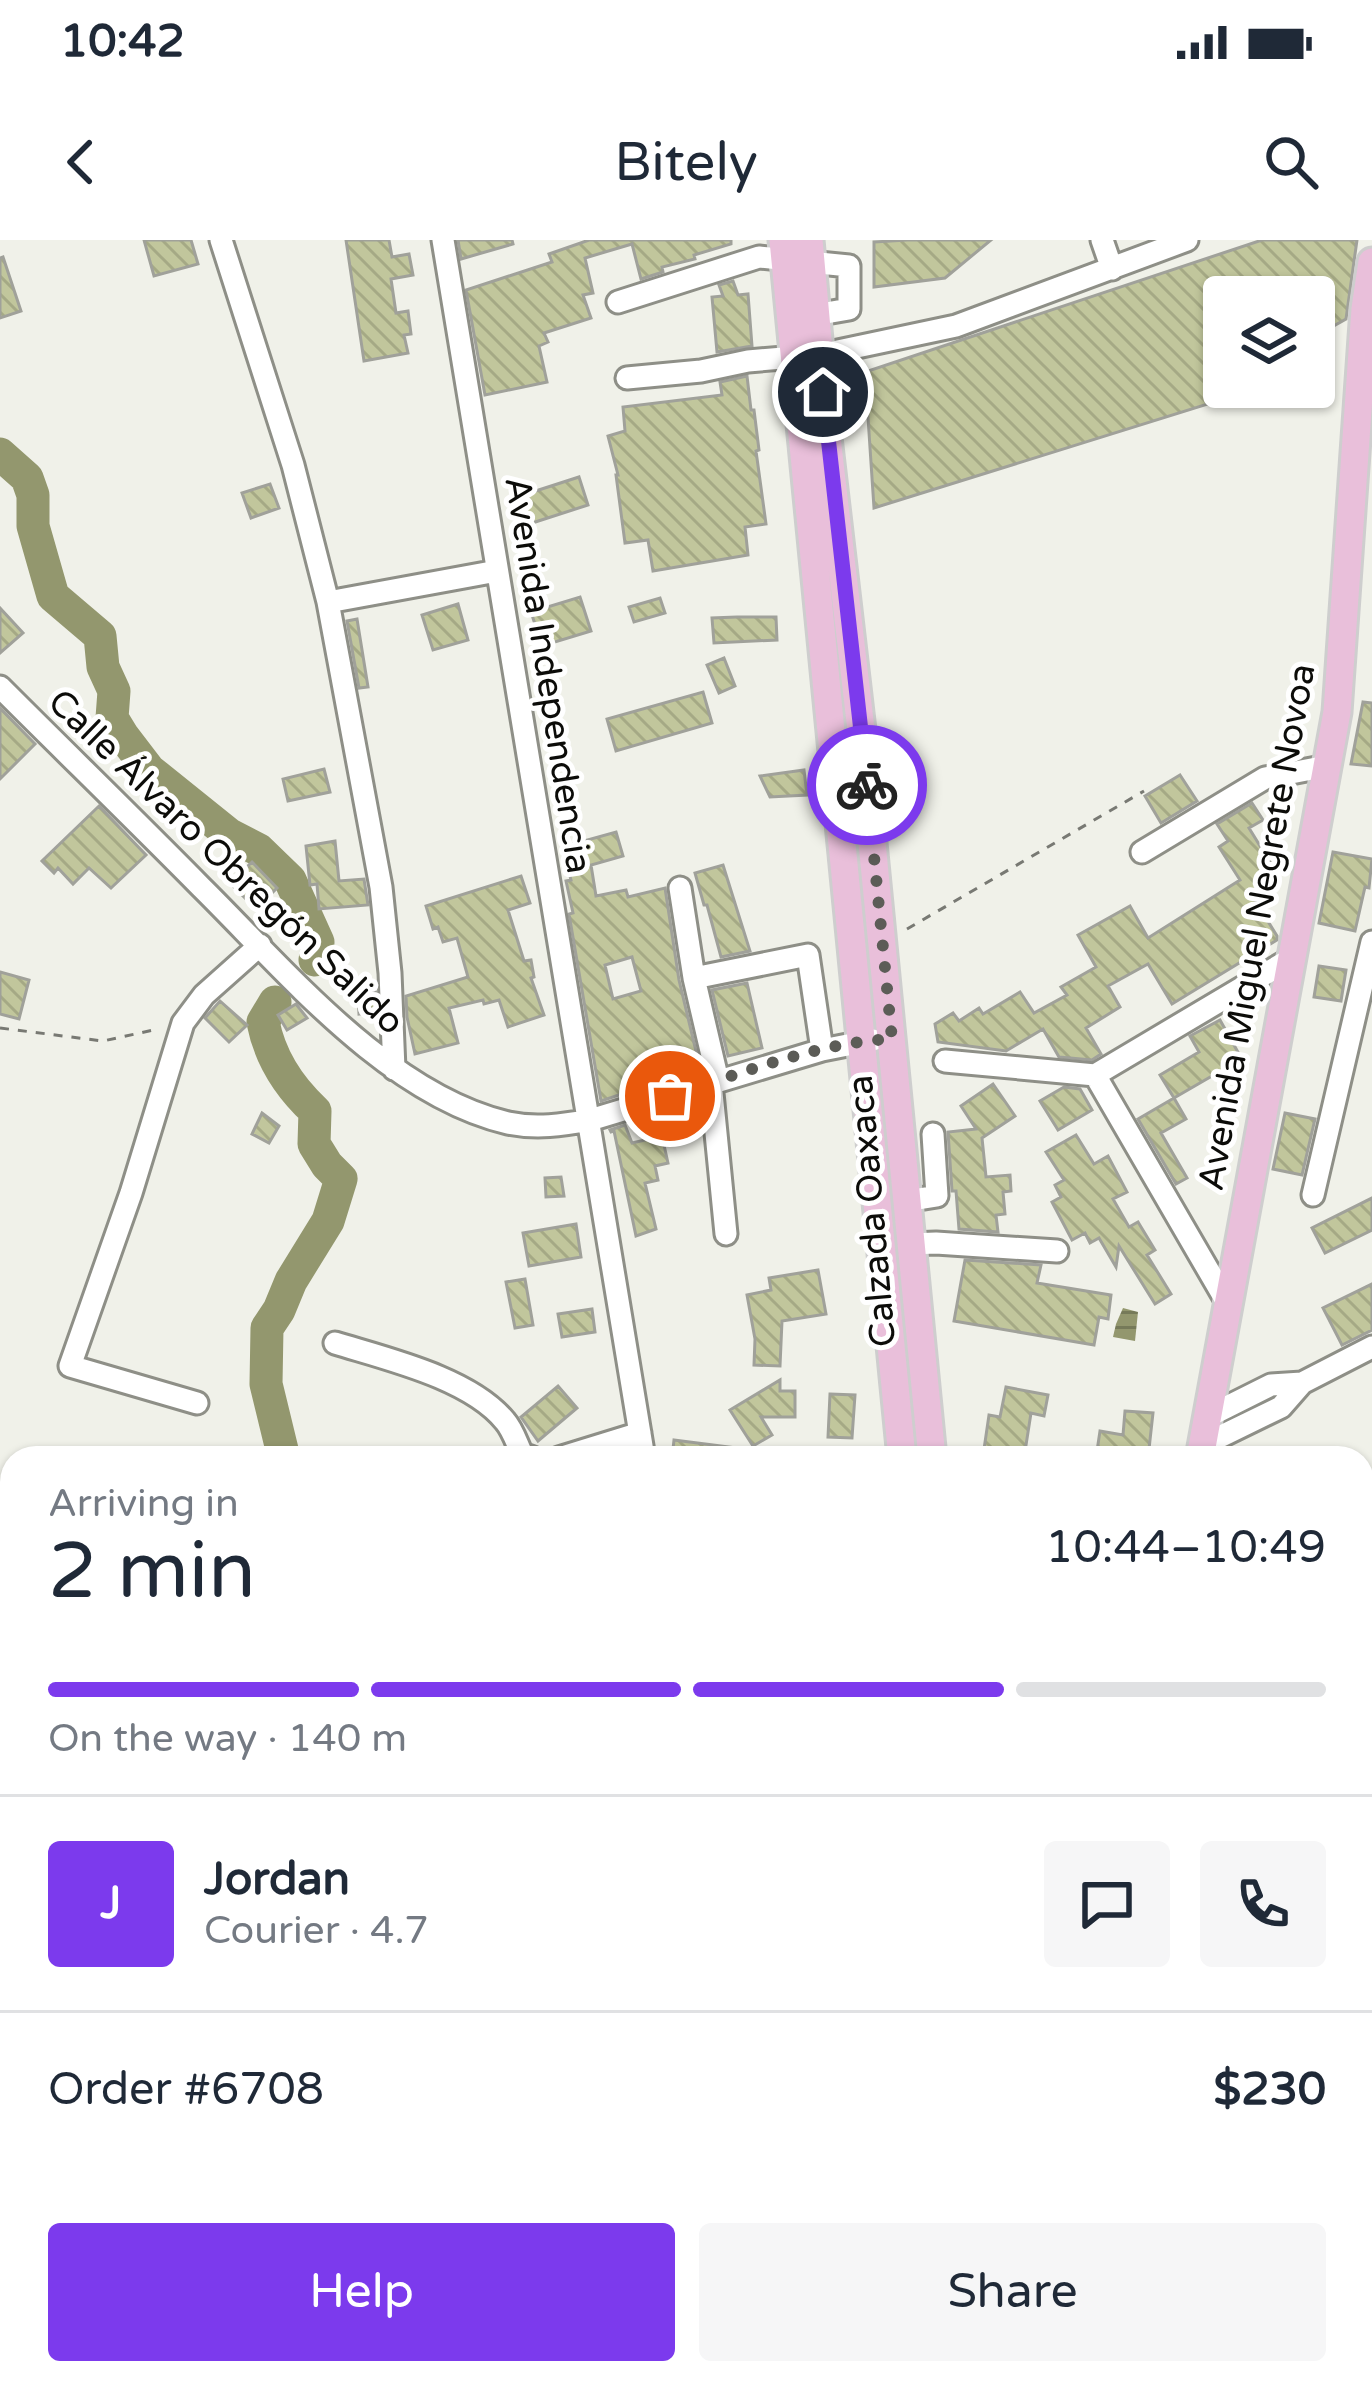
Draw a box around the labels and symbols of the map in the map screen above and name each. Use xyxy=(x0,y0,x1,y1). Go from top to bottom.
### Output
pin xyxy=(772,341,874,443)
street label: Avenida Independencia xyxy=(495,473,601,877)
street label: Avenida Miguel Negrete Novoa xyxy=(1189,660,1325,1194)
street label: Calle Álvaro Obregón Salido xyxy=(39,680,413,1044)
courier xyxy=(807,725,927,845)
pin xyxy=(619,1045,721,1147)
street label: Calzada Oaxaca xyxy=(839,1073,905,1349)

